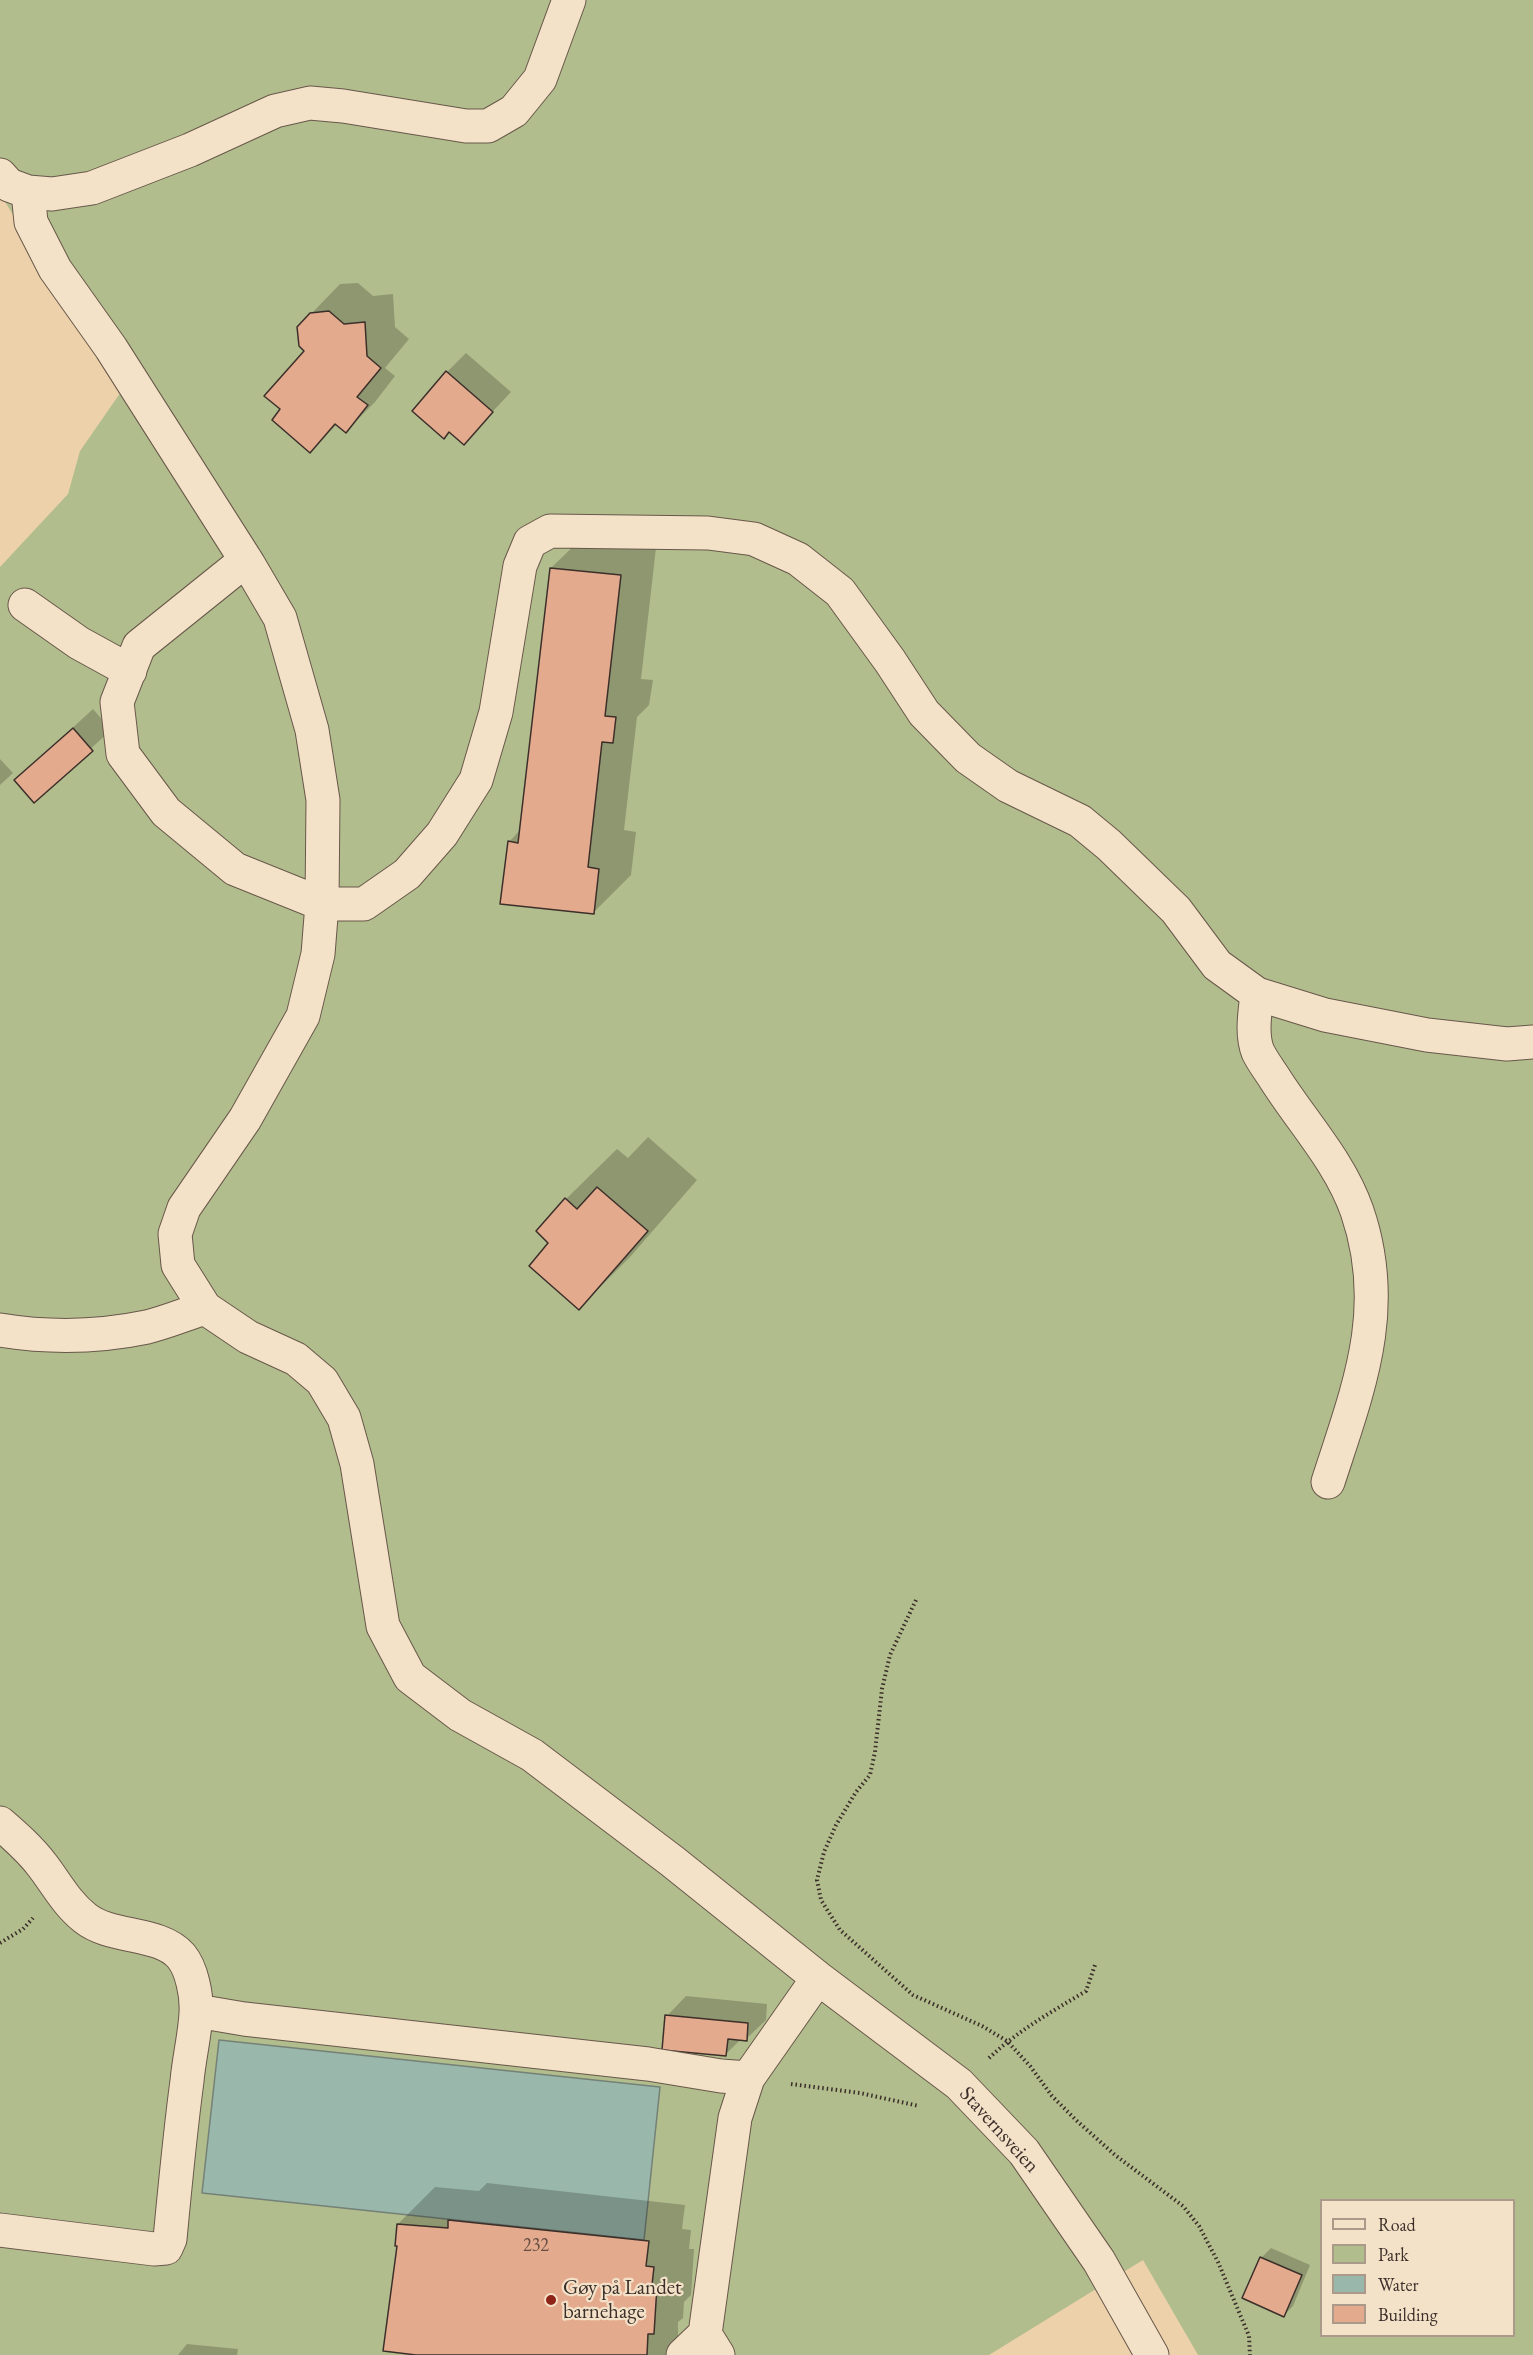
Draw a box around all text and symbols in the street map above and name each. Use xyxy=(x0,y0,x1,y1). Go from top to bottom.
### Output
street label: Stavernsveien xyxy=(954,2082,1044,2178)
legend xyxy=(1320,2199,1515,2337)
text: Road xyxy=(1378,2213,1416,2236)
house number: 232 xyxy=(523,2235,549,2257)
text: Park xyxy=(1378,2243,1409,2266)
text: Water xyxy=(1378,2273,1419,2296)
place label: Gøy på Landet barnehage xyxy=(563,2275,682,2325)
marker: Gøy på Landet barnehage xyxy=(544,2293,558,2307)
text: Building xyxy=(1378,2303,1438,2326)

